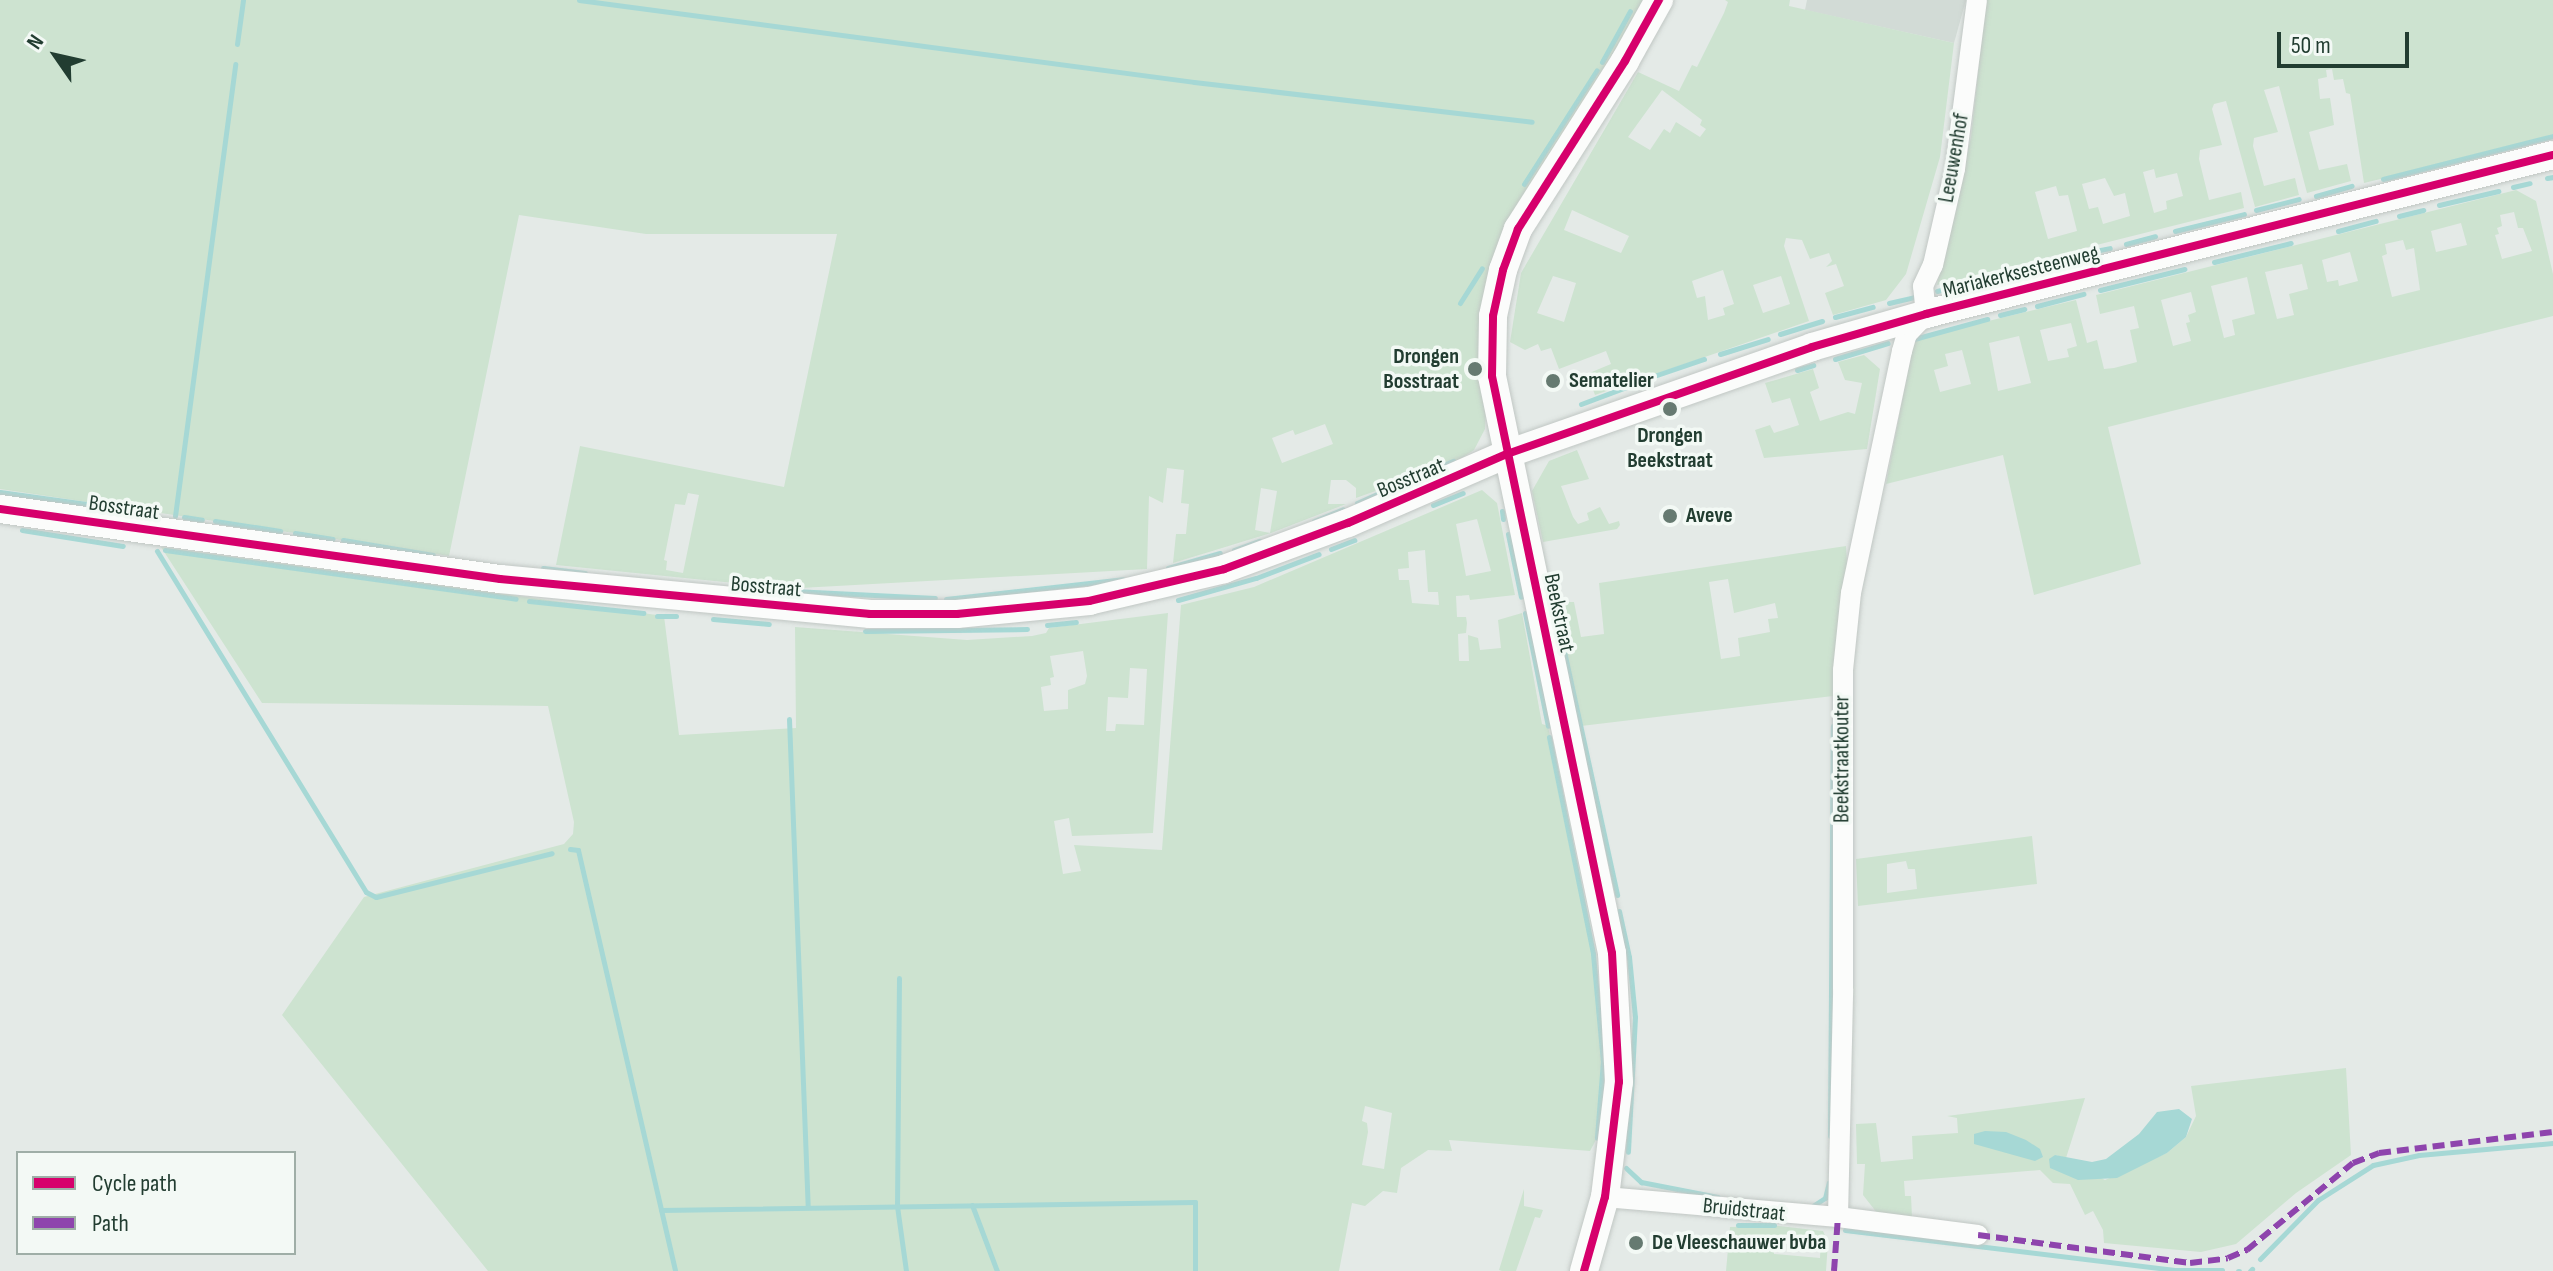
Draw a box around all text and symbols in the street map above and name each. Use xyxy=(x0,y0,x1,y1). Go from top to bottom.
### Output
north arrow xyxy=(16,16,96,96)
scale bar xyxy=(2281,16,2413,66)
text: N xyxy=(21,30,50,55)
text: 50 m xyxy=(2291,31,2331,60)
street label: Leeuwenhof xyxy=(1933,111,1975,205)
street label: Mariakerksesteenweg xyxy=(1940,240,2102,304)
place label: Drongen Bosstraat xyxy=(1383,343,1459,394)
marker: Drongen Bosstraat xyxy=(1466,360,1484,378)
place label: Sematelier xyxy=(1569,368,1654,394)
marker: Sematelier xyxy=(1544,372,1562,390)
marker: Drongen Beekstraat xyxy=(1661,400,1679,418)
place label: Drongen Beekstraat xyxy=(1627,422,1713,474)
street label: Bosstraat xyxy=(1373,452,1449,504)
street label: Bosstraat xyxy=(87,490,161,526)
place label: Aveve xyxy=(1686,503,1733,529)
marker: Aveve xyxy=(1661,507,1679,525)
street label: Bosstraat xyxy=(730,571,802,603)
street label: Beekstraat xyxy=(1538,571,1580,655)
street label: Beekstraatkouter xyxy=(1829,695,1855,823)
legend xyxy=(16,1151,296,1255)
text: Cycle path xyxy=(92,1169,177,1198)
street label: Bruidstraat xyxy=(1701,1193,1787,1227)
text: Path xyxy=(92,1209,129,1238)
place label: De Vleeschauwer bvba xyxy=(1652,1230,1826,1256)
marker: De Vleeschauwer bvba xyxy=(1627,1234,1645,1252)

